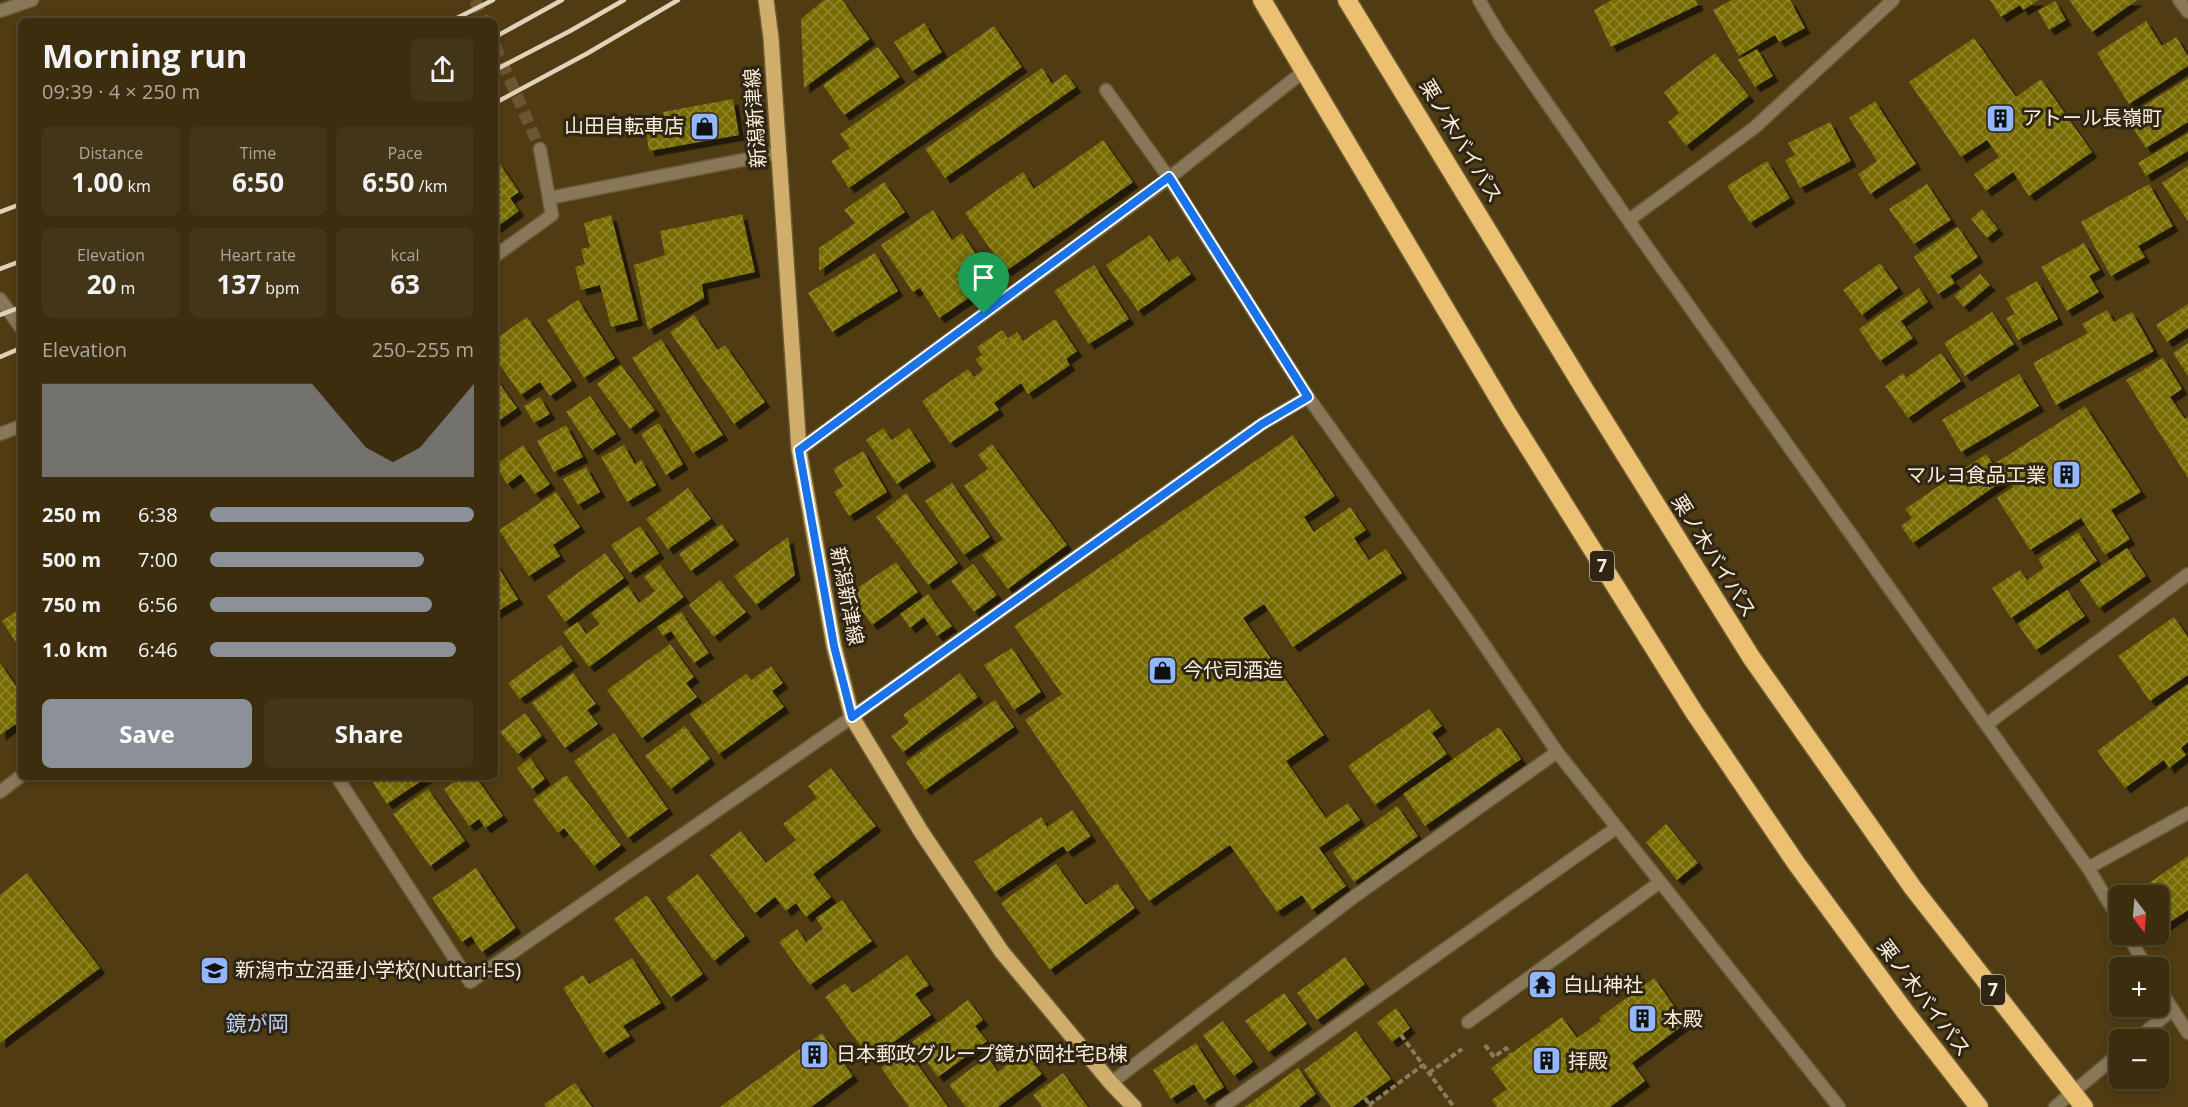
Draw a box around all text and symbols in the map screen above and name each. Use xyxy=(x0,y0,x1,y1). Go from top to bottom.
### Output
text: Morning run xyxy=(42,33,248,78)
button: share xyxy=(411,38,474,101)
street label: 新潟新津線 xyxy=(738,67,771,169)
street label: 栗ノ木バイパス xyxy=(1414,74,1509,208)
text: 09:39 · 4 × 250 m xyxy=(42,78,200,105)
building icon: アトール長嶺町 xyxy=(1985,102,2017,134)
place label: アトール長嶺町 xyxy=(2022,104,2162,131)
shop icon: 山田自転車店 xyxy=(689,110,721,142)
place label: 山田自転車店 xyxy=(564,112,684,139)
text: Distance xyxy=(79,142,143,164)
text: Time xyxy=(240,142,276,164)
text: Pace xyxy=(387,142,423,164)
text: 1.00 xyxy=(71,164,123,200)
text: 6:50 xyxy=(232,164,284,200)
text: 6:50 xyxy=(362,164,414,200)
text: km xyxy=(123,175,151,197)
text: /km xyxy=(414,175,448,197)
text: Elevation xyxy=(77,244,145,266)
text: Heart rate xyxy=(220,244,296,266)
text: kcal xyxy=(391,244,420,266)
pin xyxy=(958,252,1009,314)
icon: arrive xyxy=(967,261,1000,294)
text: 20 xyxy=(87,266,116,302)
text: 137 xyxy=(216,266,261,302)
text: 63 xyxy=(390,266,420,302)
text: m xyxy=(116,277,135,299)
text: bpm xyxy=(261,277,300,299)
text: Elevation xyxy=(42,336,127,363)
text: 250–255 m xyxy=(372,336,474,363)
building icon: マルヨ食品工業 xyxy=(2051,459,2083,491)
place label: マルヨ食品工業 xyxy=(1906,461,2046,488)
street label: 栗ノ木バイパス xyxy=(1666,489,1763,622)
text: 250 m xyxy=(42,501,101,528)
text: 6:38 xyxy=(138,501,178,528)
street label: 新潟新津線 xyxy=(825,544,870,648)
text: 500 m xyxy=(42,546,101,573)
text: 7:00 xyxy=(138,546,178,573)
road number: 7 xyxy=(1590,551,1614,581)
text: 750 m xyxy=(42,591,101,618)
text: 6:56 xyxy=(138,591,178,618)
text: 1.0 km xyxy=(42,636,108,663)
text: 6:46 xyxy=(138,636,178,663)
shop icon: 今代司酒造 xyxy=(1146,654,1178,686)
place label: 今代司酒造 xyxy=(1183,656,1283,683)
button: Save xyxy=(42,699,252,768)
button: Share xyxy=(264,699,474,768)
north arrow xyxy=(2109,885,2169,945)
map controls xyxy=(2109,885,2169,1089)
street label: 栗ノ木バイパス xyxy=(1872,934,1977,1062)
school or university icon: 新潟市立沼垂小学校(Nuttari-ES) xyxy=(198,954,230,986)
place label: 新潟市立沼垂小学校(Nuttari-ES) xyxy=(235,956,521,983)
button: + xyxy=(2109,957,2169,1017)
temple icon: 白山神社 xyxy=(1526,969,1558,1001)
place label: 白山神社 xyxy=(1563,971,1643,998)
road number: 7 xyxy=(1981,975,2005,1005)
building icon: 本殿 xyxy=(1626,1003,1658,1035)
place label: 本殿 xyxy=(1663,1005,1703,1032)
district label: 鏡が岡 xyxy=(226,1009,289,1037)
button: − xyxy=(2109,1029,2169,1089)
building icon: 日本郵政グループ鏡が岡社宅B棟 xyxy=(799,1038,831,1070)
place label: 日本郵政グループ鏡が岡社宅B棟 xyxy=(836,1040,1128,1067)
building icon: 拝殿 xyxy=(1531,1045,1563,1077)
place label: 拝殿 xyxy=(1568,1047,1608,1074)

